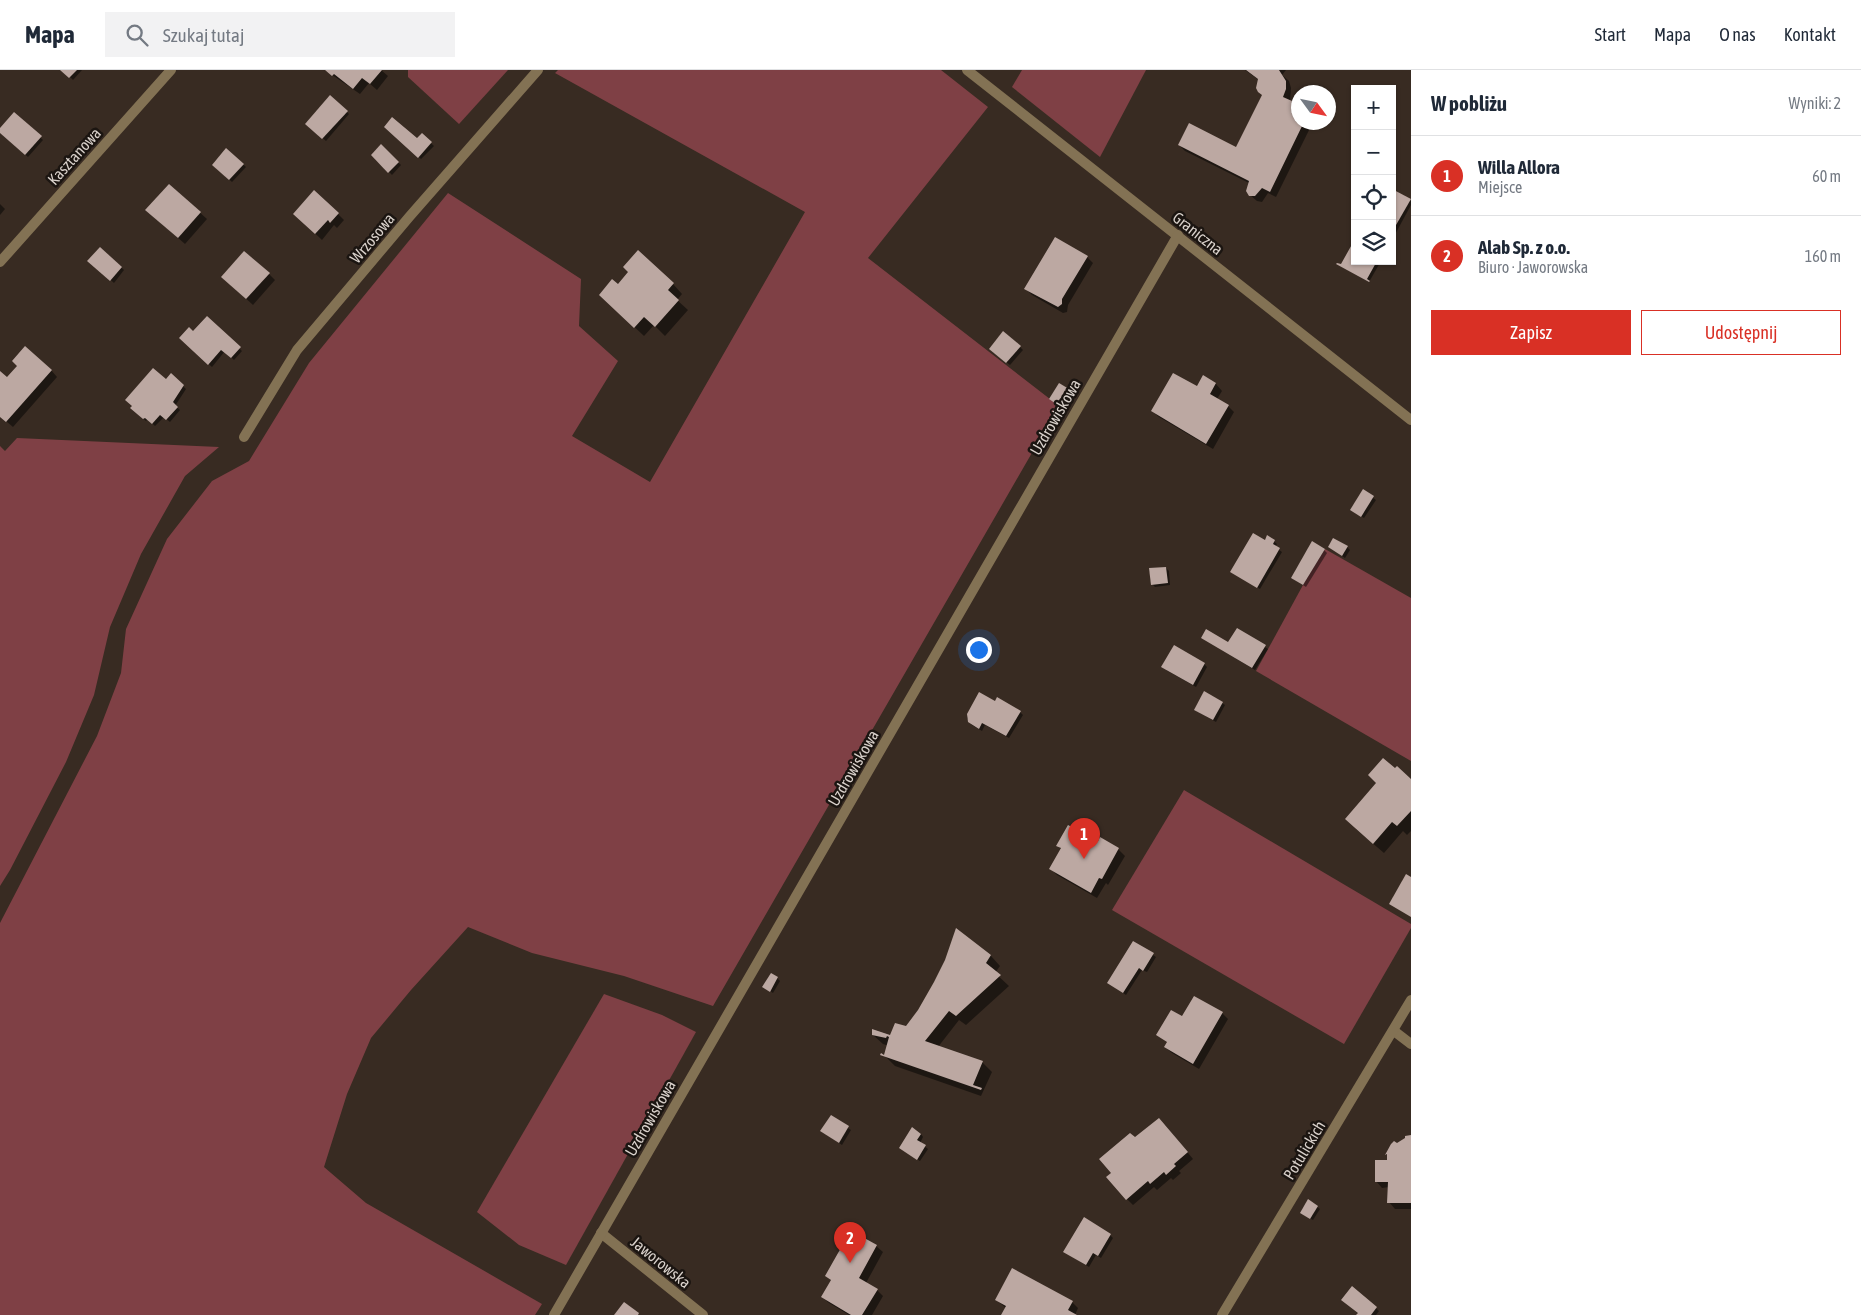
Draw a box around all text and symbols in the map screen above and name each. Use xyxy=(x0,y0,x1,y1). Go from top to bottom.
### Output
search box xyxy=(105,12,455,57)
text: Mapa xyxy=(25,21,75,48)
icon: search xyxy=(123,21,151,49)
text: Szukaj tutaj xyxy=(163,24,244,46)
text: Start xyxy=(1594,24,1626,45)
text: Mapa xyxy=(1654,24,1691,45)
text: O nas xyxy=(1719,24,1756,45)
text: Kontakt xyxy=(1784,24,1836,45)
north arrow xyxy=(1291,85,1336,130)
map controls xyxy=(1351,85,1396,265)
button: + xyxy=(1351,85,1396,130)
text: W pobliżu xyxy=(1431,91,1507,115)
text: Wyniki: 2 xyxy=(1789,94,1841,112)
street label: Kasztanowa xyxy=(44,124,104,188)
button: − xyxy=(1351,130,1396,175)
text: Willa Allora xyxy=(1478,156,1560,178)
text: 1 xyxy=(1443,167,1451,185)
text: 60 m xyxy=(1812,167,1841,185)
button: locate xyxy=(1351,175,1396,220)
text: Miejsce xyxy=(1478,178,1522,196)
street label: Graniczna xyxy=(1169,208,1227,258)
street label: Wrzosowa xyxy=(346,210,398,266)
button: layers xyxy=(1351,220,1396,265)
text: Alab Sp. z o.o. xyxy=(1478,236,1570,258)
text: 2 xyxy=(1443,247,1451,265)
text: 160 m xyxy=(1805,247,1841,265)
text: Biuro · Jaworowska xyxy=(1478,258,1588,276)
button: Zapisz xyxy=(1431,310,1631,355)
button: Udostępnij xyxy=(1641,310,1841,355)
street label: Uzdrowiskowa xyxy=(1026,376,1084,458)
your location xyxy=(966,637,992,663)
street label: Uzdrowiskowa xyxy=(824,727,882,809)
pin: 1 xyxy=(1068,818,1100,859)
street label: Uzdrowiskowa xyxy=(621,1077,679,1159)
street label: Potulickich xyxy=(1279,1117,1329,1183)
pin: 2 xyxy=(834,1222,866,1263)
street label: Jaworowska xyxy=(628,1233,694,1291)

